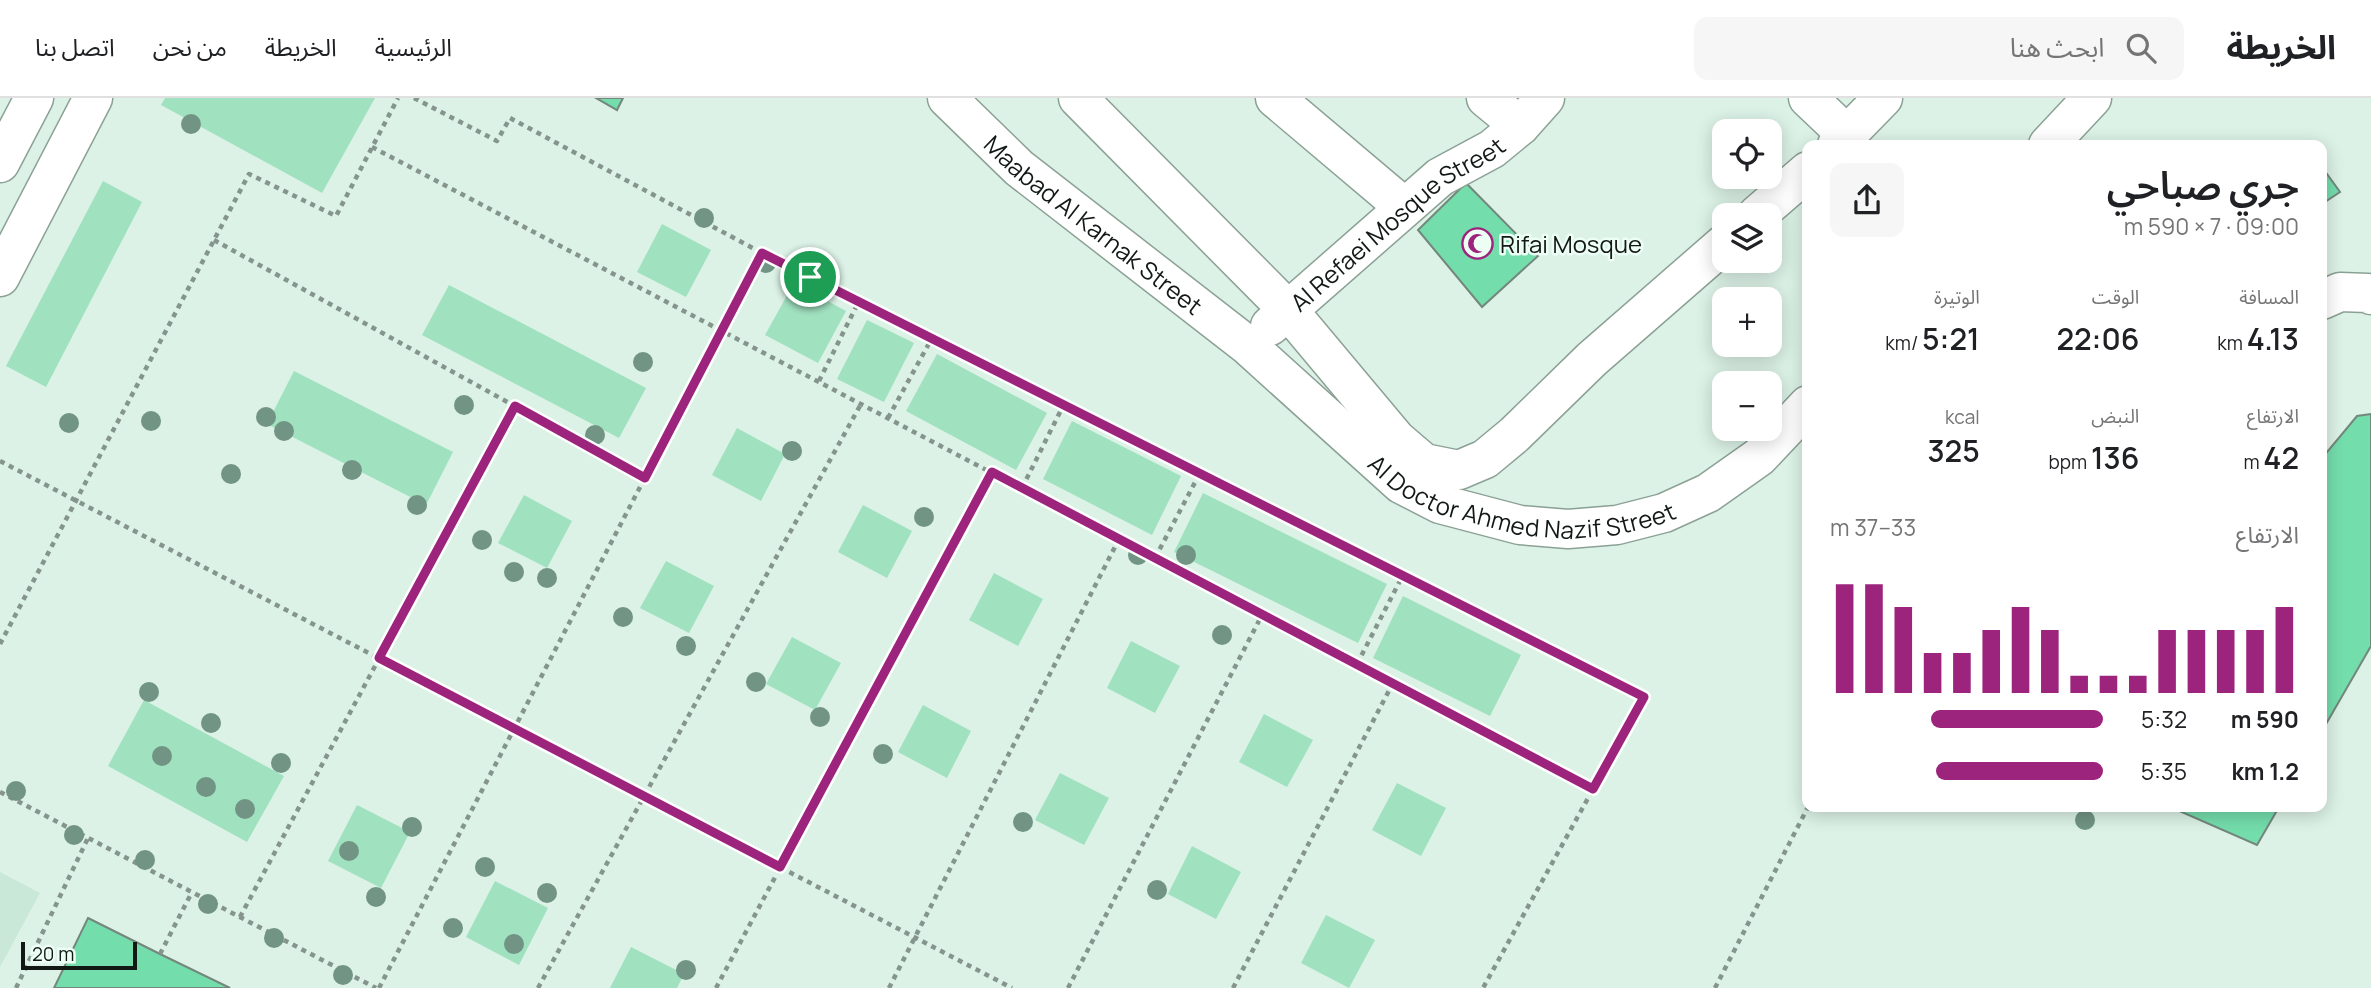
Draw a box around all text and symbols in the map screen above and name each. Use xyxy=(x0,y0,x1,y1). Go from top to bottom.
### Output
search box xyxy=(1694,17,2184,80)
text: الخريطة xyxy=(2226,24,2336,69)
text: ابحث هنا xyxy=(2010,29,2104,65)
icon: search xyxy=(2122,29,2160,67)
text: اتصل بنا xyxy=(35,30,115,63)
text: من نحن xyxy=(153,30,227,63)
text: الخريطة xyxy=(265,30,337,63)
text: الرئيسية xyxy=(375,30,452,63)
map controls xyxy=(1712,119,1782,441)
button: locate xyxy=(1712,119,1782,189)
street label: Maabad Al Karnak Street xyxy=(978,127,1210,321)
street label: Al Refaei Mosque Street xyxy=(1283,129,1511,318)
text: جري صباحي xyxy=(2107,158,2299,210)
button: share xyxy=(1830,163,1904,237)
button: layers xyxy=(1712,203,1782,273)
text: 09:00 · 7 × 590 m xyxy=(2124,210,2299,242)
mosque icon: Rifai Mosque xyxy=(1460,226,1494,260)
place label: Rifai Mosque xyxy=(1500,227,1642,260)
pin xyxy=(780,247,840,307)
icon: arrive xyxy=(791,258,829,296)
text: الوتيرة xyxy=(1934,284,1980,310)
text: الوقت xyxy=(2092,284,2139,310)
text: المسافة xyxy=(2239,284,2299,310)
button: + xyxy=(1712,287,1782,357)
text: 5:21 xyxy=(1922,318,1980,359)
text: 22:06 xyxy=(2056,318,2139,359)
text: 4.13 xyxy=(2247,318,2299,359)
text: /km xyxy=(1885,330,1922,356)
text: km xyxy=(2217,330,2247,356)
button: − xyxy=(1712,371,1782,441)
text: النبض xyxy=(2091,403,2139,429)
text: الارتفاع xyxy=(2247,403,2299,429)
text: kcal xyxy=(1945,404,1980,430)
text: 325 xyxy=(1927,430,1980,471)
text: 136 xyxy=(2091,437,2139,478)
text: 42 xyxy=(2263,437,2299,478)
street label: Al Doctor Ahmed Nazif Street xyxy=(1362,446,1680,546)
text: bpm xyxy=(2048,449,2091,475)
text: m xyxy=(2243,449,2263,475)
text: 33–37 m xyxy=(1830,511,1916,543)
text: الارتفاع xyxy=(2236,518,2299,550)
text: 5:32 xyxy=(2141,703,2187,735)
text: 590 m xyxy=(2231,703,2299,735)
text: 5:35 xyxy=(2141,755,2187,787)
text: 1.2 km xyxy=(2231,755,2299,787)
scale bar xyxy=(21,939,136,971)
text: 20 m xyxy=(32,941,74,967)

